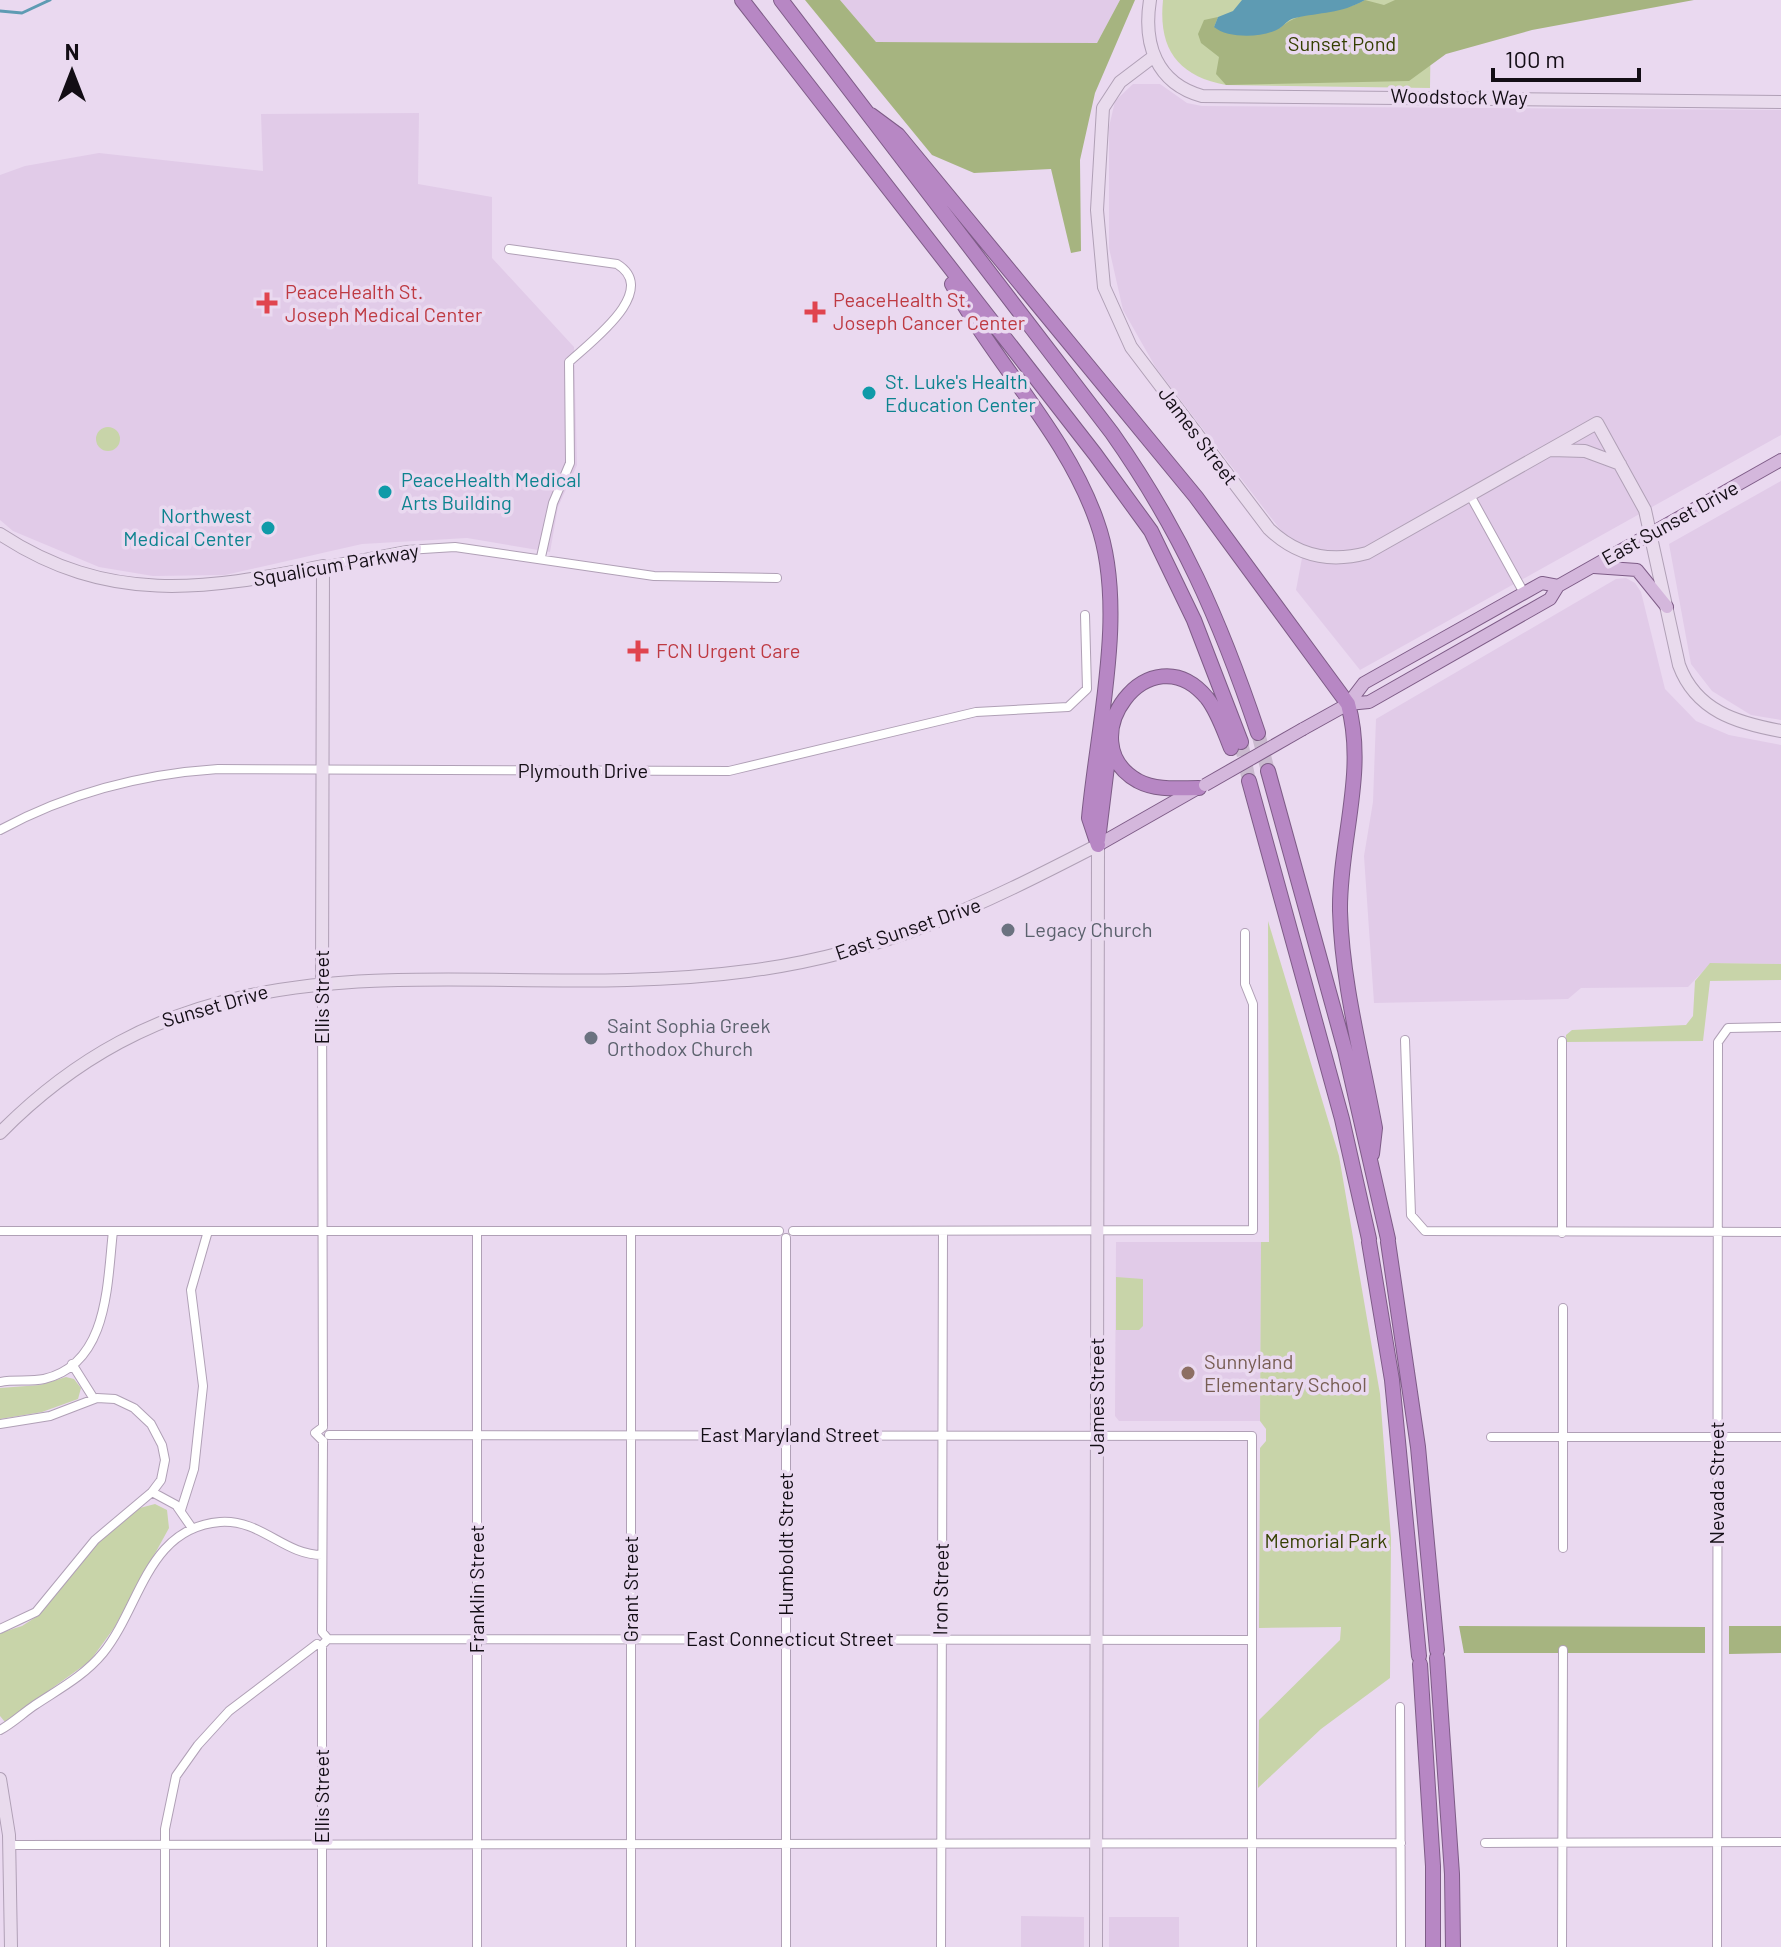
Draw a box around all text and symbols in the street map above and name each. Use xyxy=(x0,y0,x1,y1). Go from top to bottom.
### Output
park label: Sunset Pond xyxy=(1288,31,1396,55)
north arrow xyxy=(32,32,112,112)
scale bar xyxy=(1493,32,1639,82)
text: N xyxy=(65,38,79,64)
text: 100 m xyxy=(1505,44,1565,73)
street label: Woodstock Way xyxy=(1390,83,1528,109)
place label: PeaceHealth St. Joseph Medical Center xyxy=(285,279,482,326)
place label: PeaceHealth St. Joseph Cancer Center xyxy=(833,287,1025,334)
marker: PeaceHealth St. Joseph Medical Center xyxy=(256,292,278,314)
marker: PeaceHealth St. Joseph Cancer Center xyxy=(804,301,826,323)
place label: St. Luke's Health Education Center xyxy=(885,369,1036,416)
street label: James Street xyxy=(1154,382,1244,489)
marker: St. Luke's Health Education Center xyxy=(860,384,878,402)
place label: PeaceHealth Medical Arts Building xyxy=(401,467,581,514)
street label: East Sunset Drive xyxy=(1597,475,1742,570)
marker: PeaceHealth Medical Arts Building xyxy=(376,483,394,501)
place label: Northwest Medical Center xyxy=(123,503,252,550)
marker: Northwest Medical Center xyxy=(259,519,277,537)
street label: Squalicum Parkway xyxy=(251,538,421,590)
place label: FCN Urgent Care xyxy=(656,638,800,662)
marker: FCN Urgent Care xyxy=(627,640,649,662)
street label: Plymouth Drive xyxy=(518,758,648,782)
street label: East Sunset Drive xyxy=(832,892,984,964)
place label: Legacy Church xyxy=(1024,917,1152,941)
marker: Legacy Church xyxy=(999,921,1017,939)
street label: Ellis Street xyxy=(309,950,333,1044)
street label: Sunset Drive xyxy=(159,978,271,1032)
place label: Saint Sophia Greek Orthodox Church xyxy=(607,1013,771,1060)
marker: Saint Sophia Greek Orthodox Church xyxy=(582,1029,600,1047)
street label: James Street xyxy=(1084,1338,1108,1454)
place label: Sunnyland Elementary School xyxy=(1204,1349,1367,1396)
marker: Sunnyland Elementary School xyxy=(1179,1364,1197,1382)
street label: Nevada Street xyxy=(1704,1421,1728,1545)
street label: East Maryland Street xyxy=(700,1422,880,1446)
street label: Humboldt Street xyxy=(773,1472,797,1616)
street label: Franklin Street xyxy=(464,1525,488,1653)
park label: Memorial Park xyxy=(1265,1528,1387,1552)
street label: Grant Street xyxy=(618,1536,642,1642)
street label: Iron Street xyxy=(927,1542,953,1636)
street label: East Connecticut Street xyxy=(686,1626,894,1650)
street label: Ellis Street xyxy=(309,1749,333,1843)

